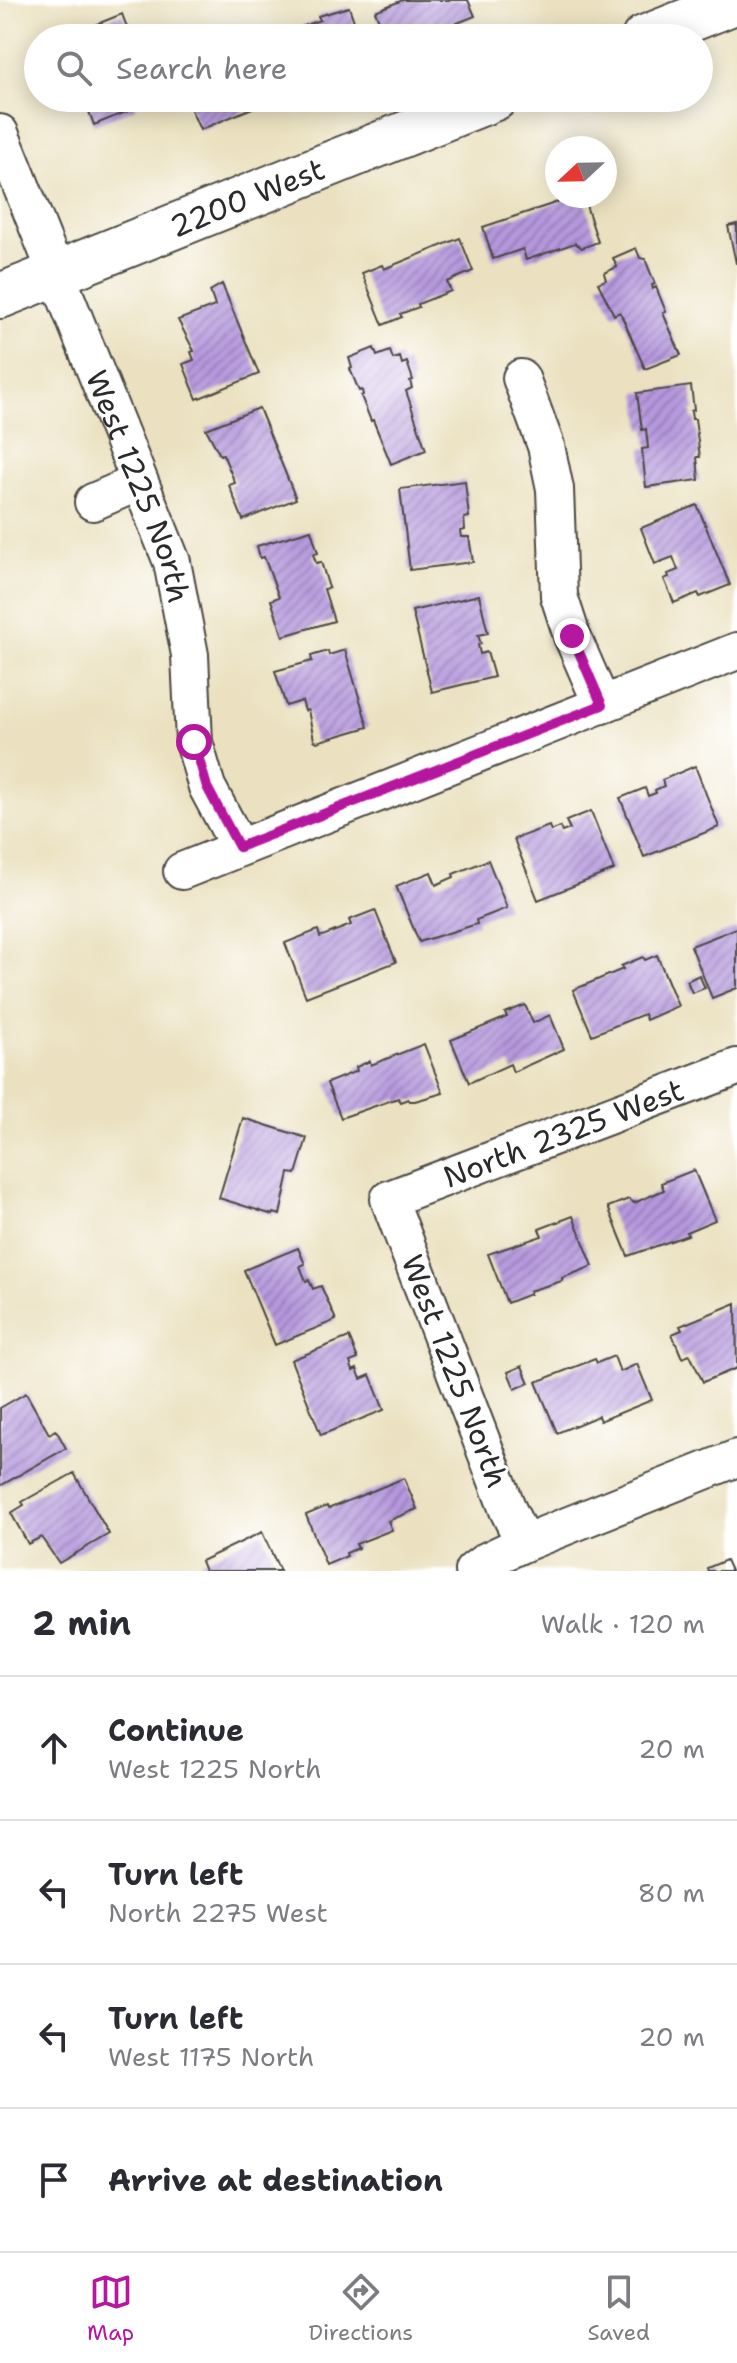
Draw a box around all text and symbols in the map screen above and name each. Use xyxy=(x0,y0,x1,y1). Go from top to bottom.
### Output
search box xyxy=(24,24,713,112)
icon: search xyxy=(52,46,96,90)
text: Search here xyxy=(116,48,287,89)
north arrow xyxy=(545,136,617,208)
street label: 2200 West xyxy=(164,148,330,247)
street label: West 1225 North xyxy=(77,364,200,606)
route end xyxy=(554,618,590,654)
route start xyxy=(176,724,212,760)
street label: North 2325 West xyxy=(437,1069,689,1197)
street label: West 1225 North xyxy=(392,1249,518,1493)
text: 2 min xyxy=(32,1600,131,1646)
text: Walk · 120 m xyxy=(541,1606,705,1641)
text: Continue xyxy=(108,1710,244,1751)
icon: ahead xyxy=(32,1726,76,1770)
text: 20 m xyxy=(638,1731,705,1766)
text: West 1225 North xyxy=(108,1751,322,1786)
text: Turn left xyxy=(108,1854,243,1895)
icon: left xyxy=(32,1870,76,1914)
text: 80 m xyxy=(638,1875,705,1910)
text: North 2275 West xyxy=(108,1895,328,1930)
text: Turn left xyxy=(108,1998,243,2039)
icon: left xyxy=(32,2014,76,2058)
text: 20 m xyxy=(638,2019,705,2054)
text: West 1175 North xyxy=(108,2039,314,2074)
icon: arrive xyxy=(32,2158,76,2202)
text: Arrive at destination xyxy=(108,2160,443,2201)
tab: Map xyxy=(87,2270,134,2347)
tab: Directions xyxy=(308,2270,413,2347)
tab: Saved xyxy=(587,2270,650,2347)

